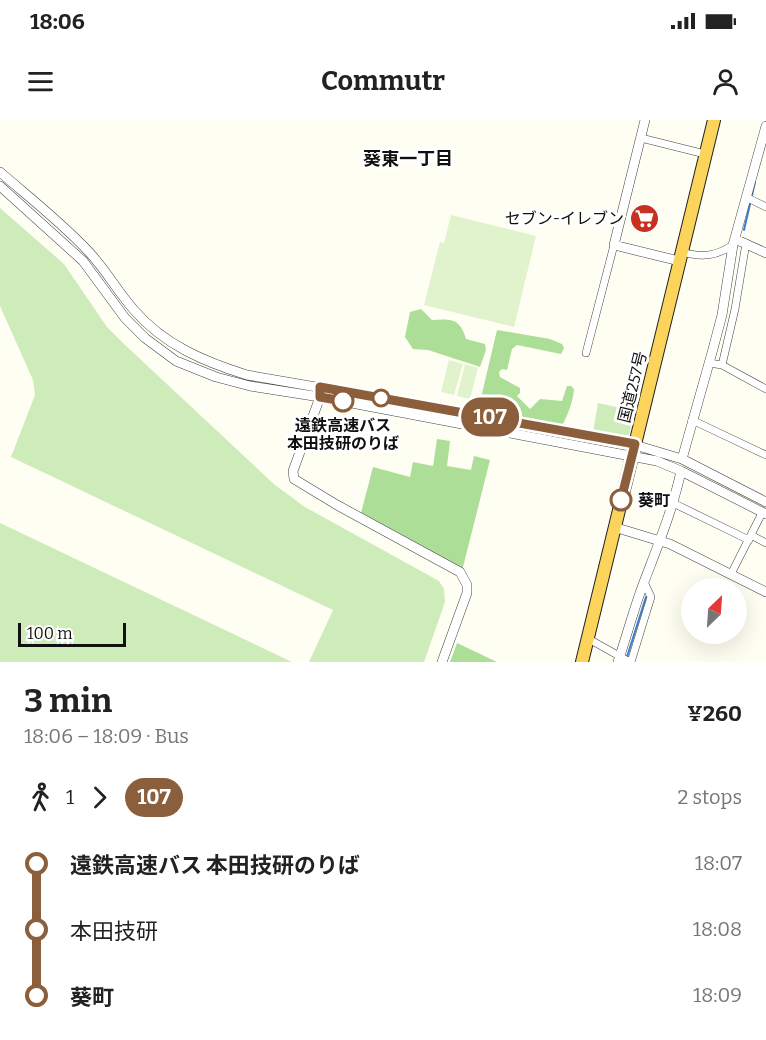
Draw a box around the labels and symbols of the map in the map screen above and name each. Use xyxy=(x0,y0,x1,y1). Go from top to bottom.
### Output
district label: 葵東一丁目 xyxy=(363,148,453,170)
supermarket icon: セブン-イレブン xyxy=(629,202,661,234)
place label: セブン-イレブン xyxy=(505,209,624,228)
street label: 国道257号 xyxy=(614,349,651,425)
unlabelled marker xyxy=(372,389,390,407)
marker: 遠鉄高速バス 本田技研のりば xyxy=(332,390,354,412)
line badge: 107 xyxy=(456,398,524,436)
place label: 遠鉄高速バス 本田技研のりば xyxy=(287,416,399,453)
marker: 葵町 xyxy=(610,489,632,511)
place label: 葵町 xyxy=(638,491,670,510)
north arrow xyxy=(681,578,747,644)
scale bar xyxy=(18,620,126,648)

